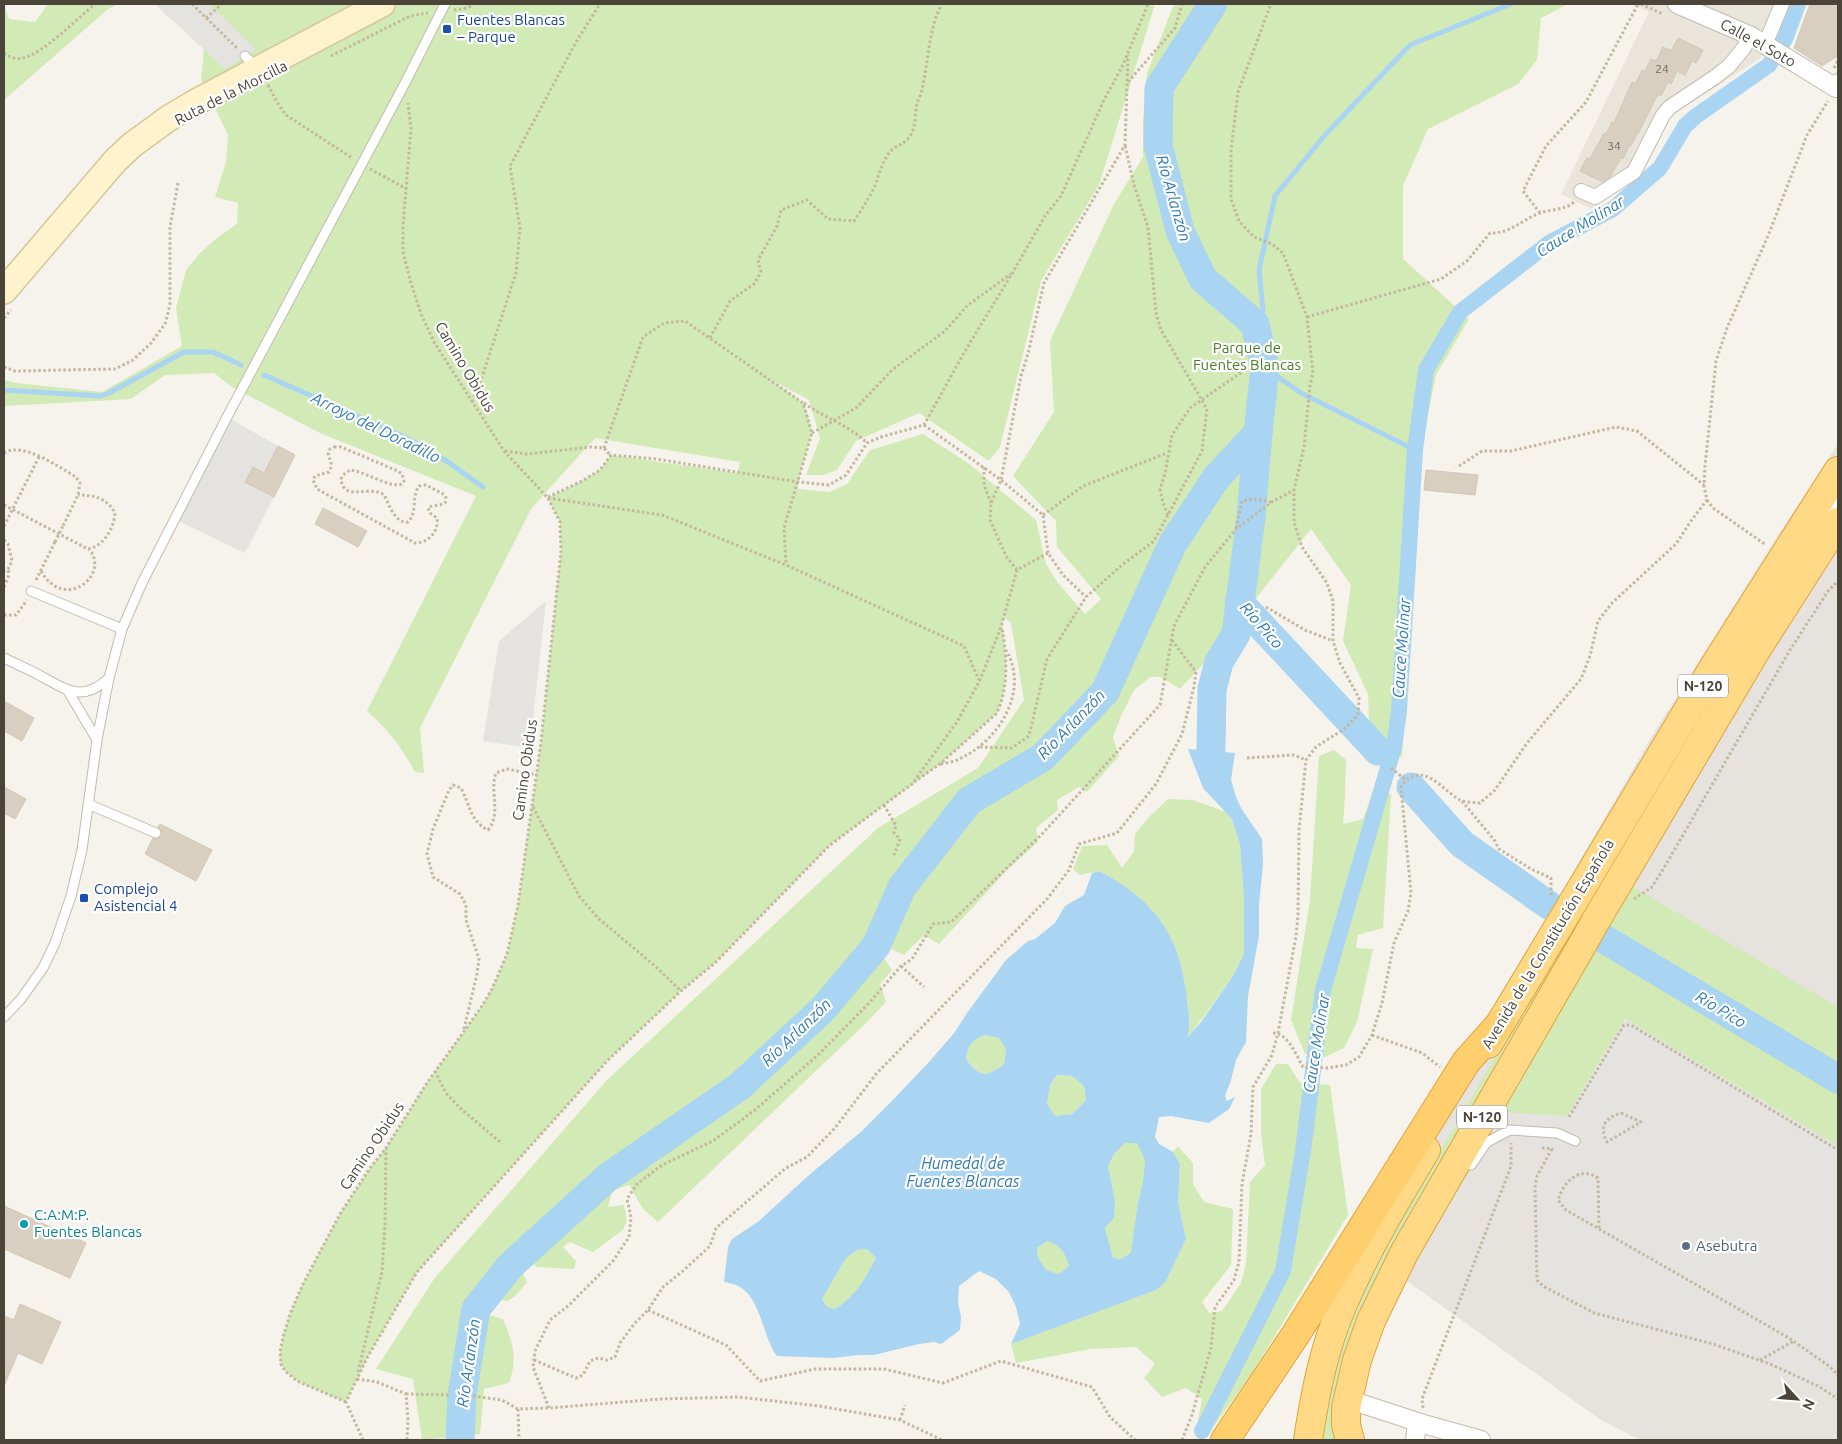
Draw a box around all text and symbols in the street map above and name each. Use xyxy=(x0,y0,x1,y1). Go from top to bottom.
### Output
place label: Fuentes Blancas – Parque xyxy=(456,11,565,45)
street label: Calle el Soto xyxy=(1718,15,1799,70)
marker: Fuentes Blancas – Parque xyxy=(441,23,453,35)
street label: Ruta de la Morcilla xyxy=(172,57,290,128)
house number: 24 xyxy=(1655,62,1669,75)
house number: 34 xyxy=(1607,139,1621,152)
water label: Río Arlanzón xyxy=(1153,153,1195,243)
water label: Cauce Molinar xyxy=(1533,191,1628,260)
street label: Camino Obidus xyxy=(432,319,499,415)
park label: Parque de Fuentes Blancas xyxy=(1193,339,1301,373)
water label: Arroyo del Doradillo xyxy=(308,388,444,466)
water label: Cauce Molinar xyxy=(1389,596,1414,699)
water label: Río Pico xyxy=(1237,598,1287,652)
road number: N-120 xyxy=(1678,674,1728,698)
water label: Río Arlanzón xyxy=(1034,686,1108,762)
street label: Camino Obidus xyxy=(509,718,540,822)
street label: Avenida de la Constitución Española xyxy=(1478,836,1617,1052)
place label: Complejo Asistencial 4 xyxy=(94,880,177,914)
marker: Complejo Asistencial 4 xyxy=(78,892,90,904)
water label: Río Pico xyxy=(1693,987,1750,1031)
water label: Cauce Molinar xyxy=(1299,991,1333,1094)
water label: Río Arlanzón xyxy=(758,995,834,1069)
street label: Camino Obidus xyxy=(336,1099,407,1193)
road number: N-120 xyxy=(1457,1106,1507,1128)
water label: Humedal de Fuentes Blancas xyxy=(906,1154,1020,1190)
place label: C:A:M:P. Fuentes Blancas xyxy=(34,1206,142,1240)
marker: C:A:M:P. Fuentes Blancas xyxy=(18,1218,30,1230)
place label: Asebutra xyxy=(1696,1237,1757,1254)
marker: Asebutra xyxy=(1680,1240,1692,1252)
water label: Río Arlanzón xyxy=(453,1318,483,1408)
north arrow xyxy=(1772,1374,1822,1424)
text: N xyxy=(1799,1396,1818,1413)

